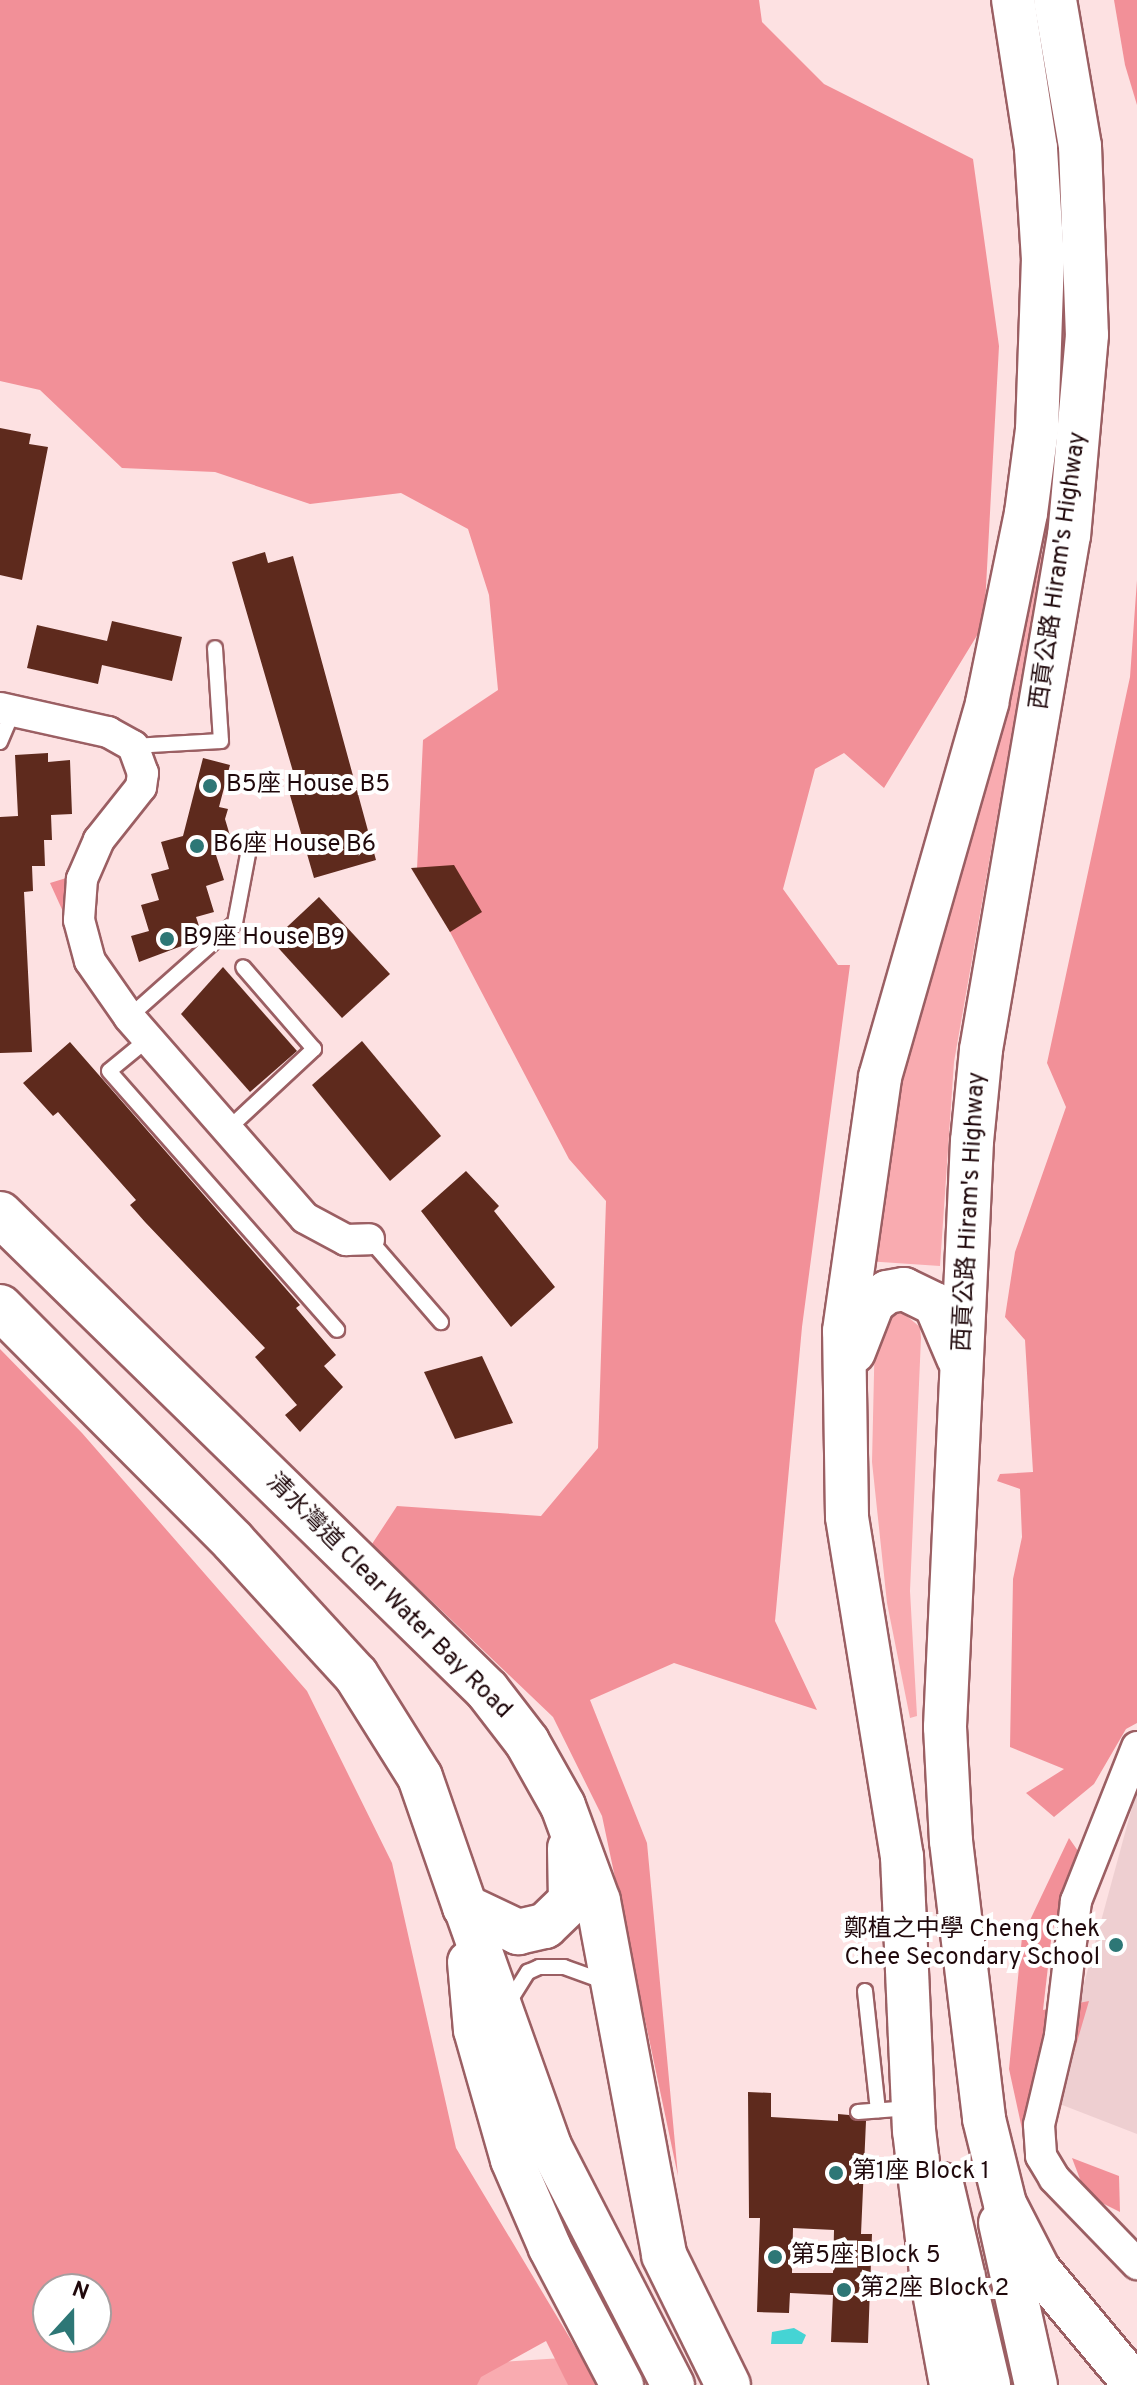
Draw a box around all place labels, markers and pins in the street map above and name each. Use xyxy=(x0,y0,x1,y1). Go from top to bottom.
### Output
place label: B5座 House B5 xyxy=(226,772,390,800)
marker: B5座 House B5 xyxy=(201,777,219,795)
place label: B6座 House B6 xyxy=(213,832,376,860)
marker: B6座 House B6 xyxy=(188,837,206,855)
place label: B9座 House B9 xyxy=(183,925,345,953)
marker: B9座 House B9 xyxy=(158,930,176,948)
place label: 鄭植之中學 Cheng Chek Chee Secondary School xyxy=(844,1917,1100,1973)
marker: 鄭植之中學 Cheng Chek Chee Secondary School xyxy=(1107,1936,1125,1954)
place label: 第1座 Block 1 xyxy=(852,2159,990,2187)
marker: 第1座 Block 1 xyxy=(827,2164,845,2182)
place label: 第5座 Block 5 xyxy=(791,2243,941,2271)
marker: 第5座 Block 5 xyxy=(766,2248,784,2266)
place label: 第2座 Block 2 xyxy=(860,2276,1009,2304)
marker: 第2座 Block 2 xyxy=(835,2281,853,2299)

